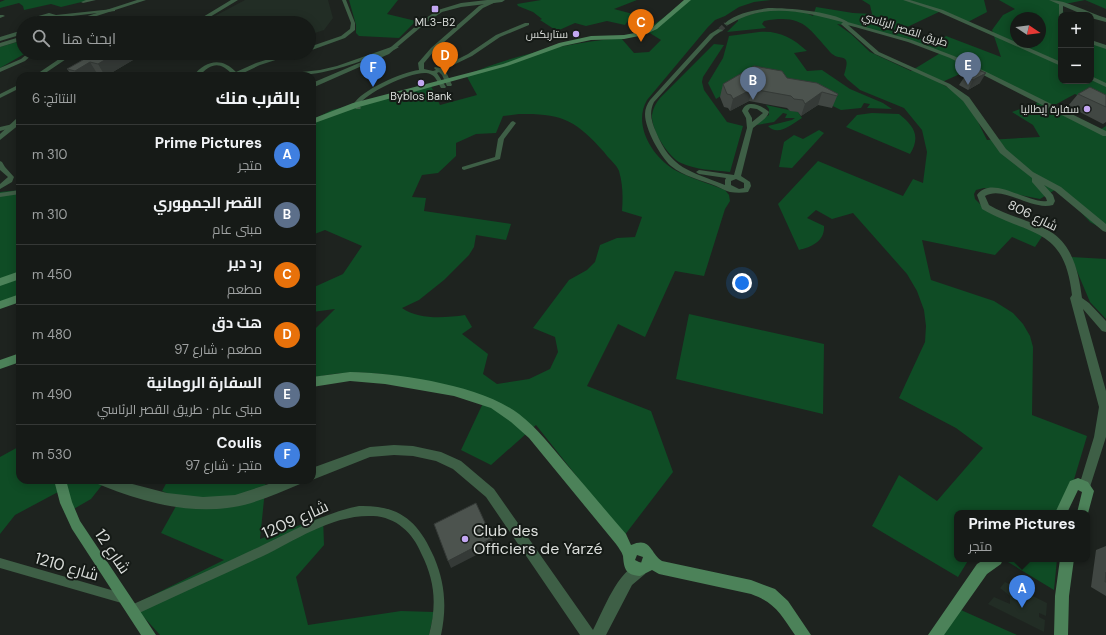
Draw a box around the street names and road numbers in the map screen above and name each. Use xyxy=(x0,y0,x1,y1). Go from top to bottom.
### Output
street label: طريق القصر الرئاسي xyxy=(860,9,950,50)
street label: شارع 806 xyxy=(1005,196,1061,235)
street label: شارع 1209 xyxy=(259,496,332,544)
street label: شارع 12 xyxy=(89,525,135,578)
street label: شارع 1210 xyxy=(32,547,101,587)

